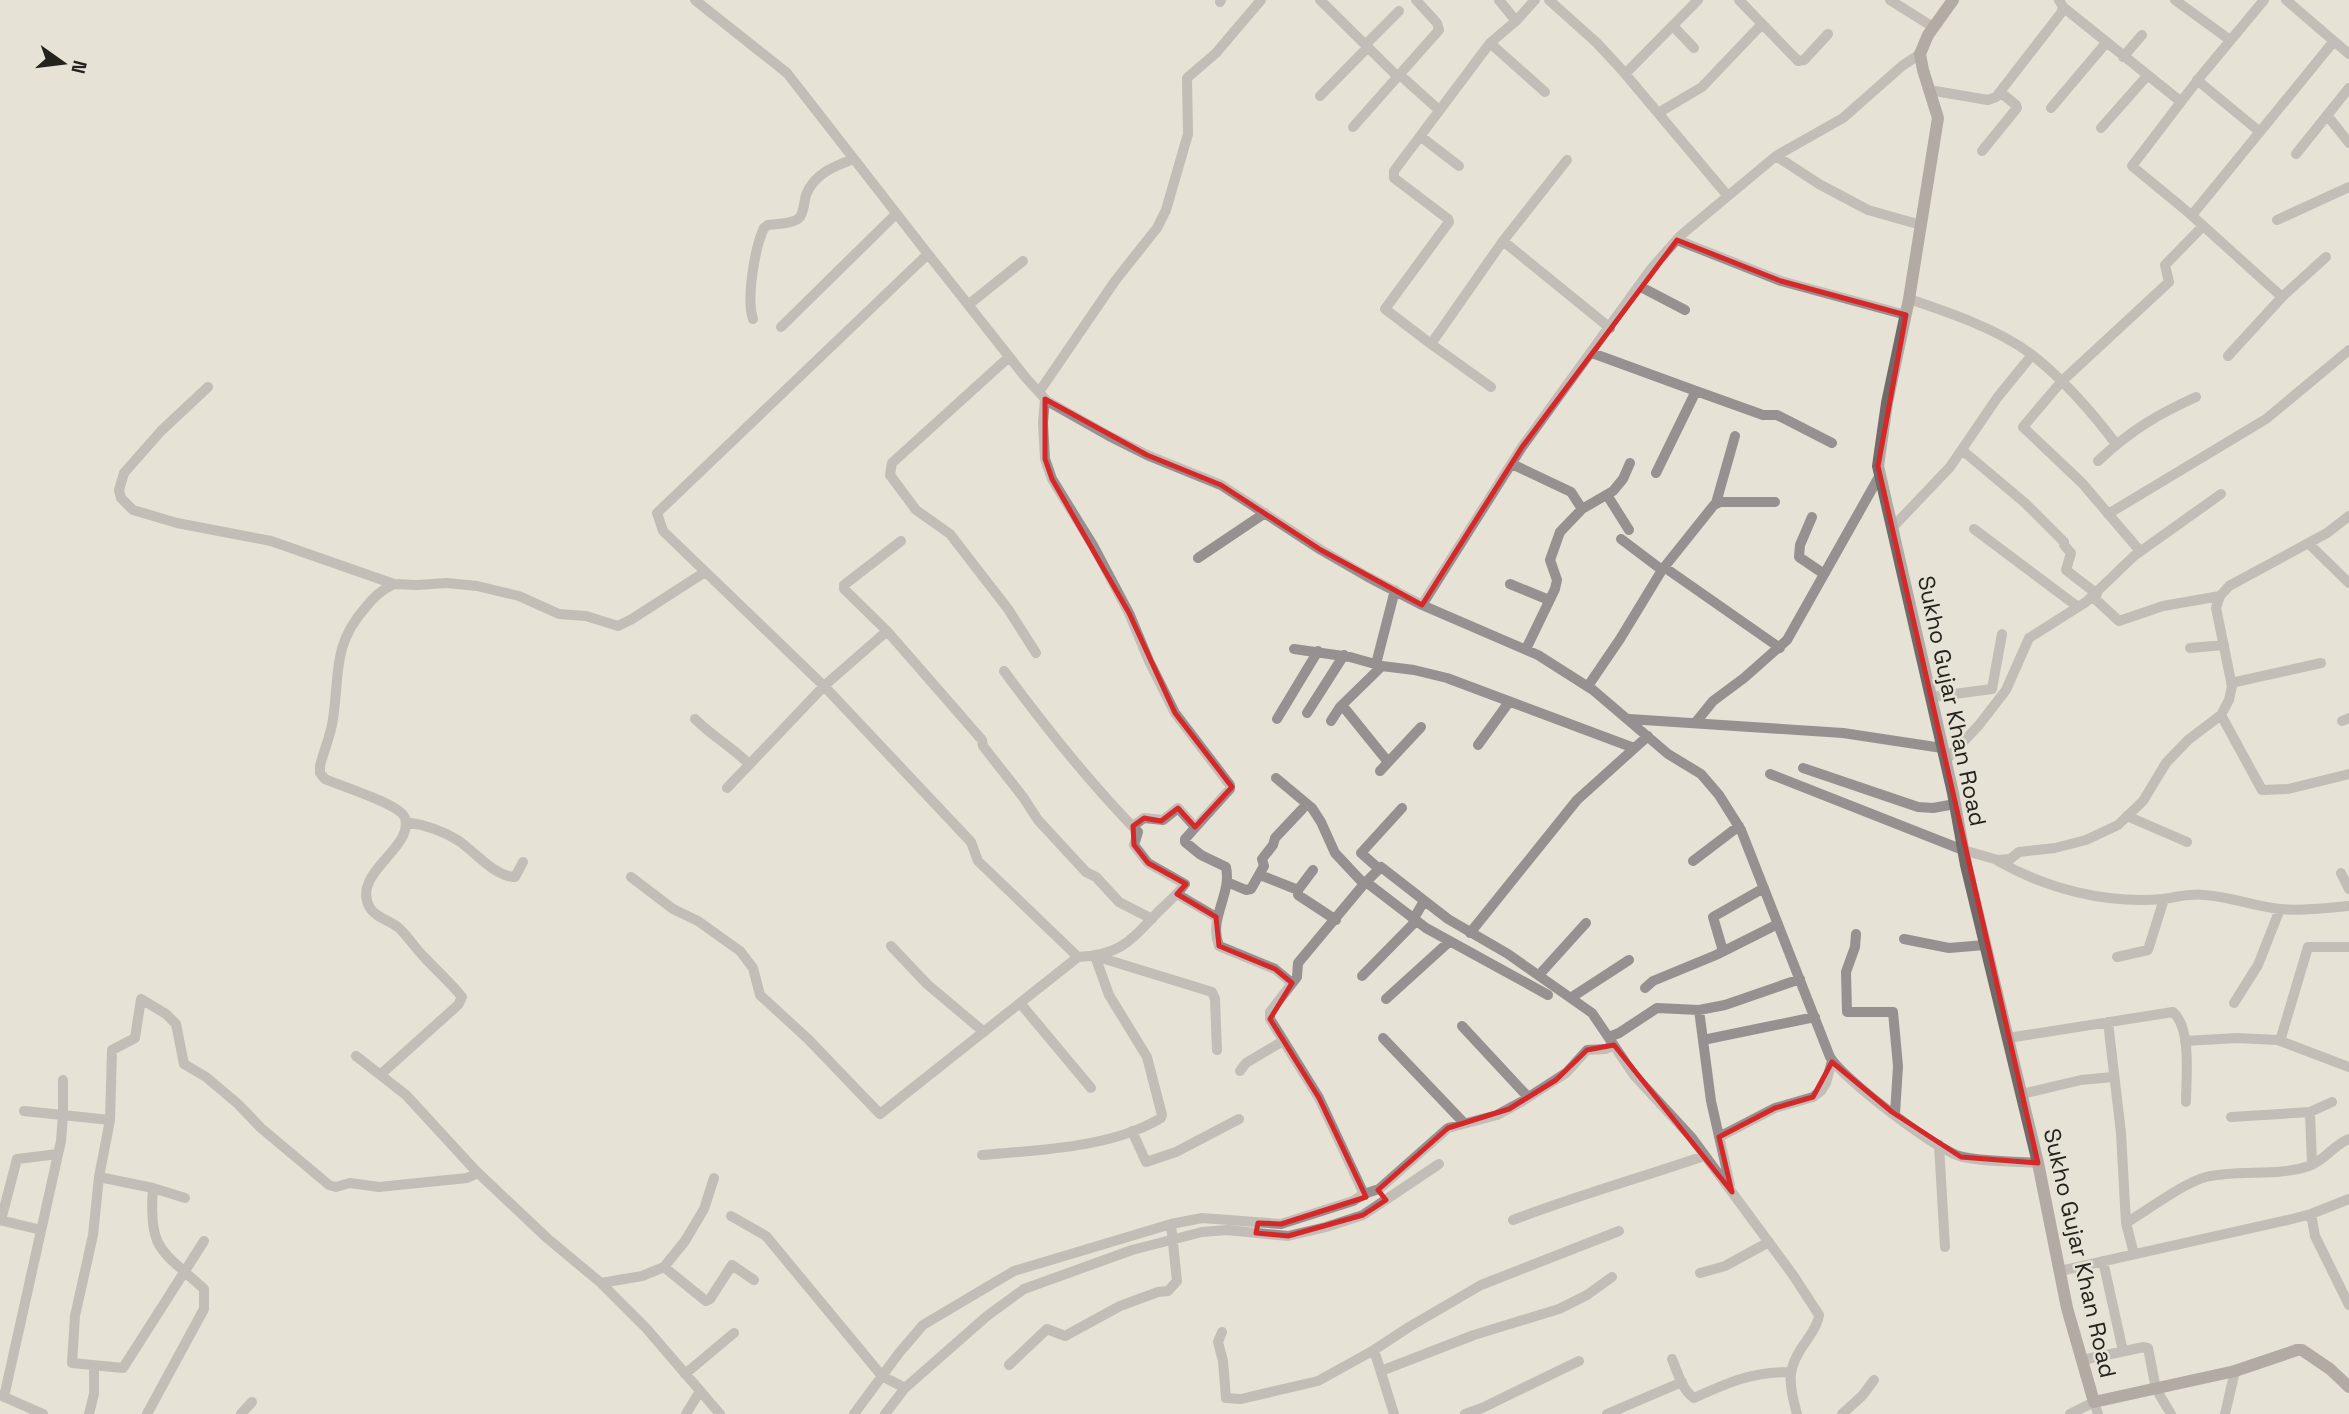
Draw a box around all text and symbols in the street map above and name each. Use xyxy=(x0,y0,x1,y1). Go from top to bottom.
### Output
north arrow xyxy=(28,28,98,98)
text: N xyxy=(65,58,93,76)
street label: Sukho Gujar Khan Road xyxy=(1911,573,1993,829)
street label: Sukho Gujar Khan Road xyxy=(2037,1125,2123,1381)

